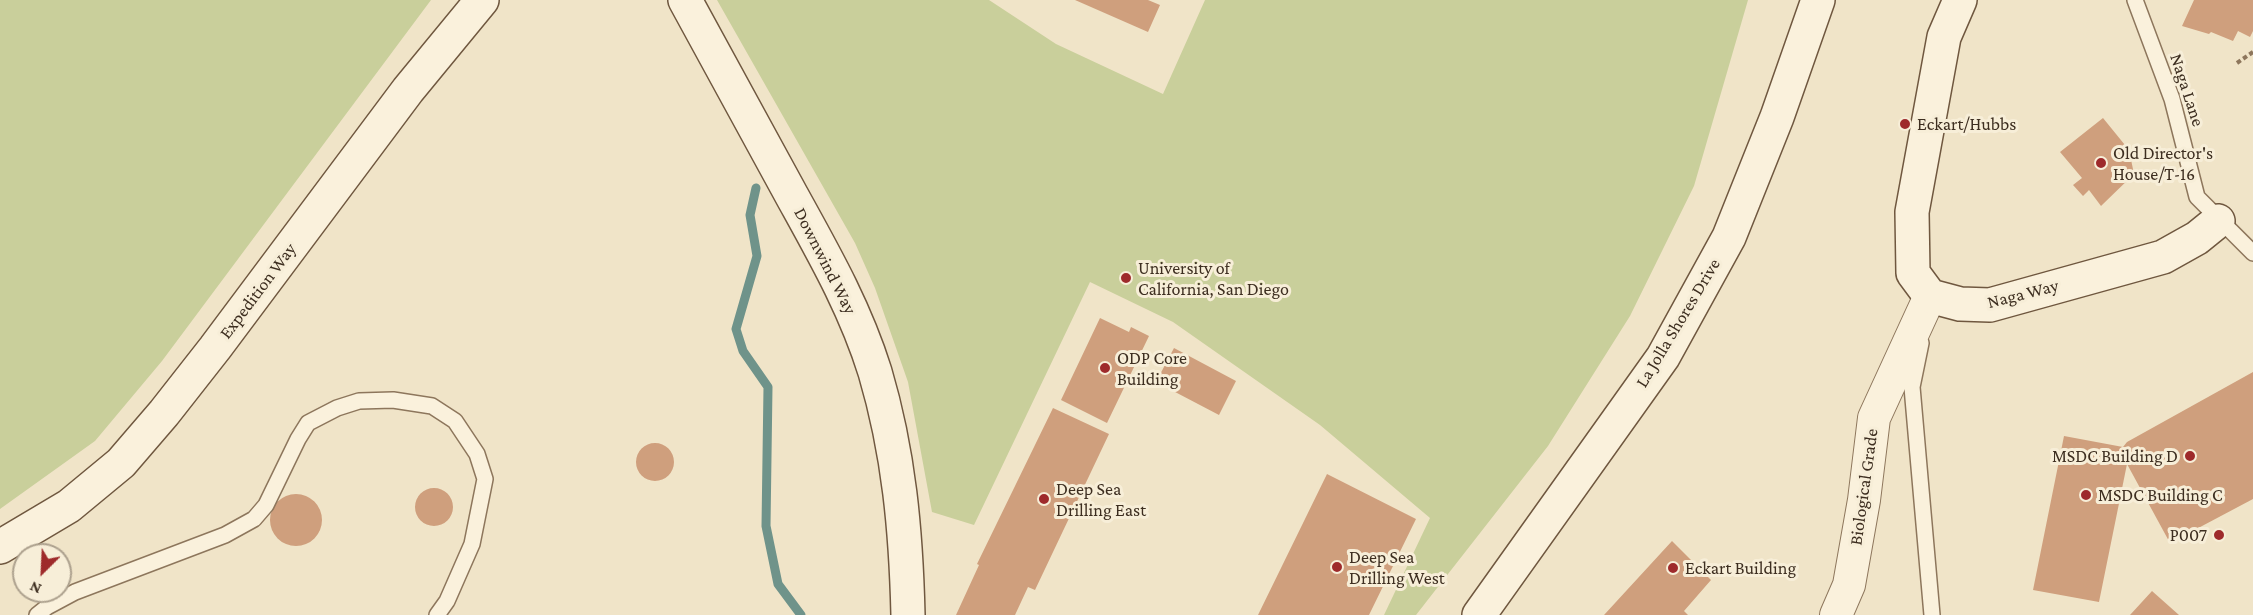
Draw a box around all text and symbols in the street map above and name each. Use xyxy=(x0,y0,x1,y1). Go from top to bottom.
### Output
street label: Naga Lane xyxy=(2165,51,2209,129)
place label: Eckart/Hubbs xyxy=(1917,113,2016,135)
marker: Eckart/Hubbs xyxy=(1898,117,1912,131)
place label: Old Director's House/T-16 xyxy=(2113,142,2213,184)
marker: Old Director's House/T-16 xyxy=(2094,156,2108,170)
street label: Downwind Way xyxy=(789,204,861,318)
street label: Expedition Way xyxy=(215,239,301,343)
street label: La Jolla Shores Drive xyxy=(1631,255,1725,391)
place label: University of California, San Diego xyxy=(1138,257,1289,300)
marker: University of California, San Diego xyxy=(1119,271,1133,285)
street label: Naga Way xyxy=(1985,275,2061,313)
place label: ODP Core Building xyxy=(1117,347,1187,389)
marker: ODP Core Building xyxy=(1098,361,1112,375)
street label: Biological Grade xyxy=(1845,427,1883,547)
place label: MSDC Building D xyxy=(2052,445,2178,467)
marker: MSDC Building D xyxy=(2183,449,2197,463)
place label: Deep Sea Drilling East xyxy=(1056,478,1146,520)
place label: MSDC Building C xyxy=(2098,484,2223,506)
marker: MSDC Building C xyxy=(2079,488,2093,502)
marker: Deep Sea Drilling East xyxy=(1037,492,1051,506)
place label: P007 xyxy=(2170,524,2207,546)
marker: P007 xyxy=(2212,528,2226,542)
north arrow xyxy=(12,543,72,603)
place label: Deep Sea Drilling West xyxy=(1349,546,1445,588)
place label: Eckart Building xyxy=(1685,557,1796,579)
marker: Deep Sea Drilling West xyxy=(1330,560,1344,574)
marker: Eckart Building xyxy=(1666,561,1680,575)
text: N xyxy=(27,578,44,598)

